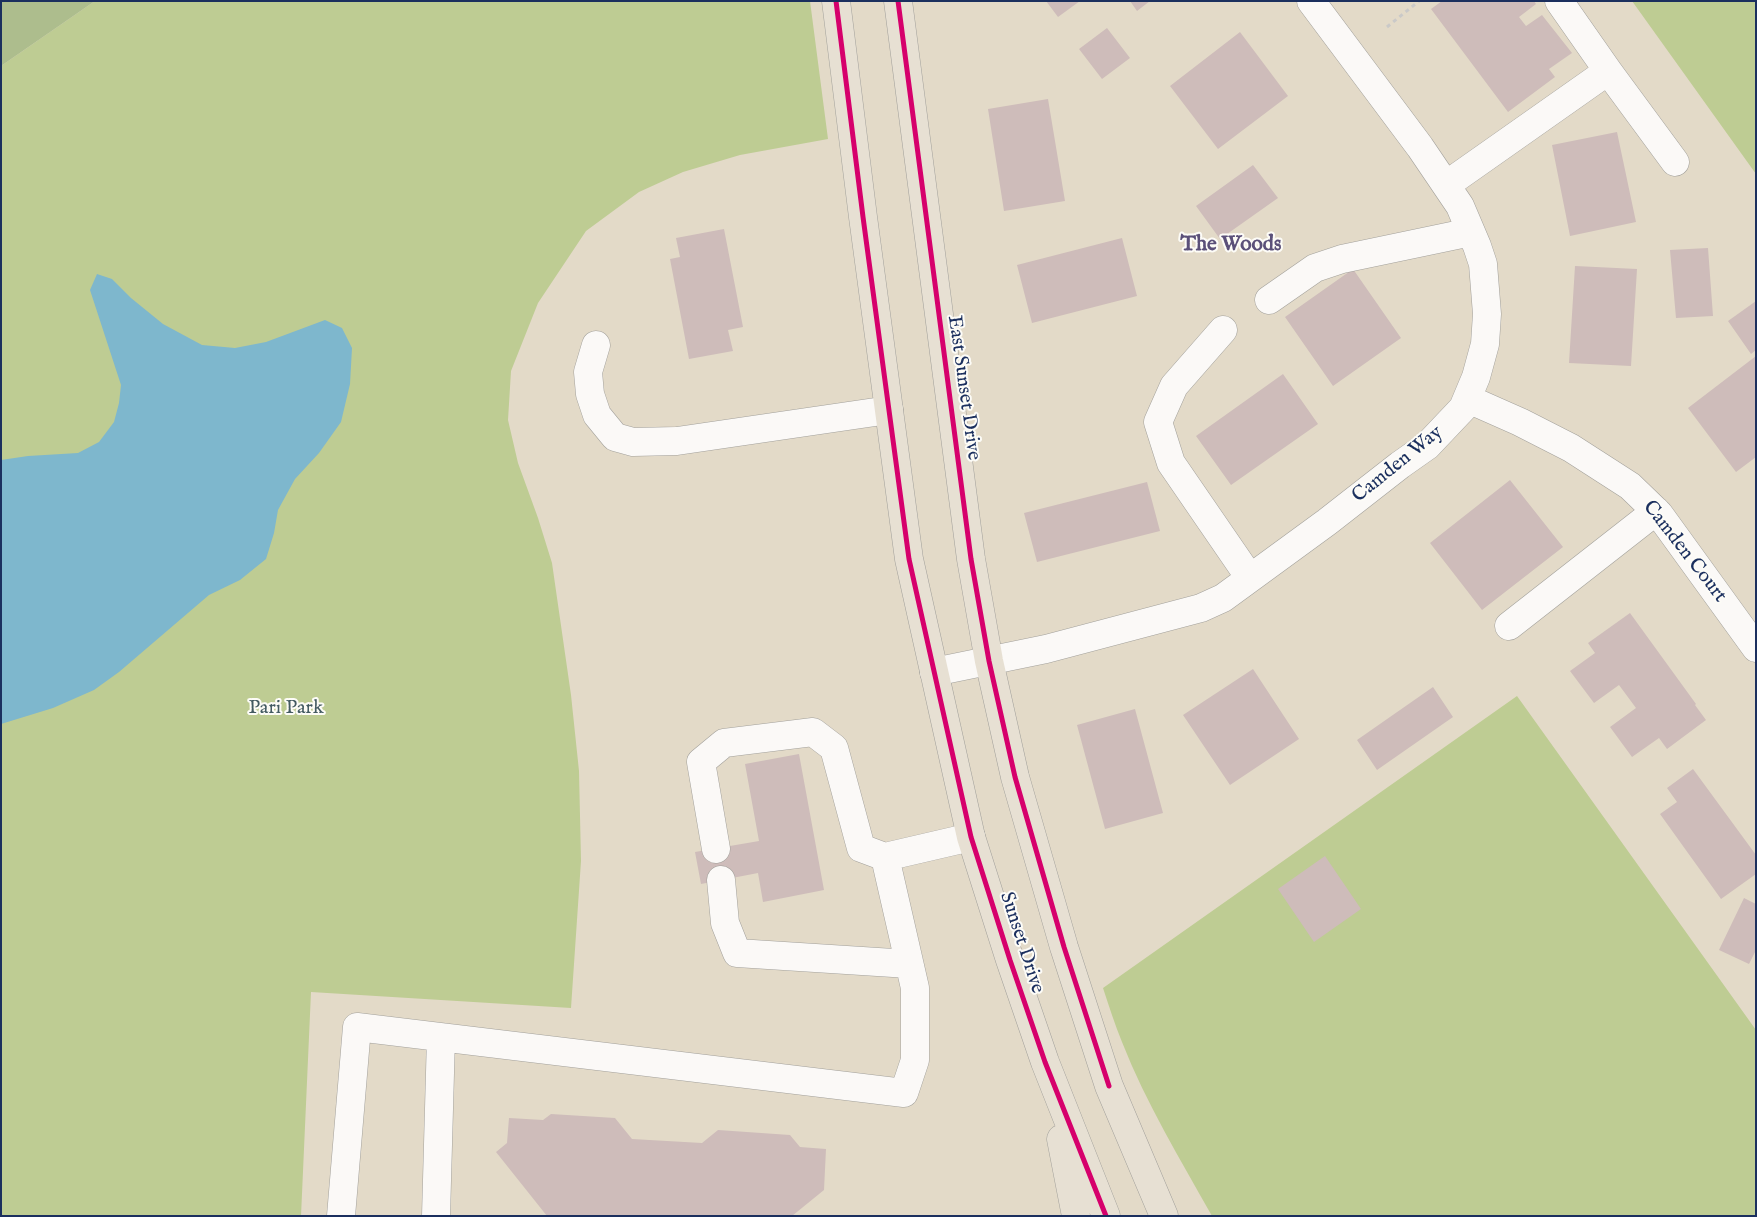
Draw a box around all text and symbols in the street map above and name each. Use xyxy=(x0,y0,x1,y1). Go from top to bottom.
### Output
district label: The Woods xyxy=(1181,233,1281,259)
street label: East Sunset Drive xyxy=(941,314,985,462)
street label: Camden Way xyxy=(1348,421,1448,509)
street label: Camden Court xyxy=(1637,496,1731,608)
park label: Pari Park xyxy=(248,697,324,721)
street label: Sunset Drive xyxy=(993,889,1049,997)

